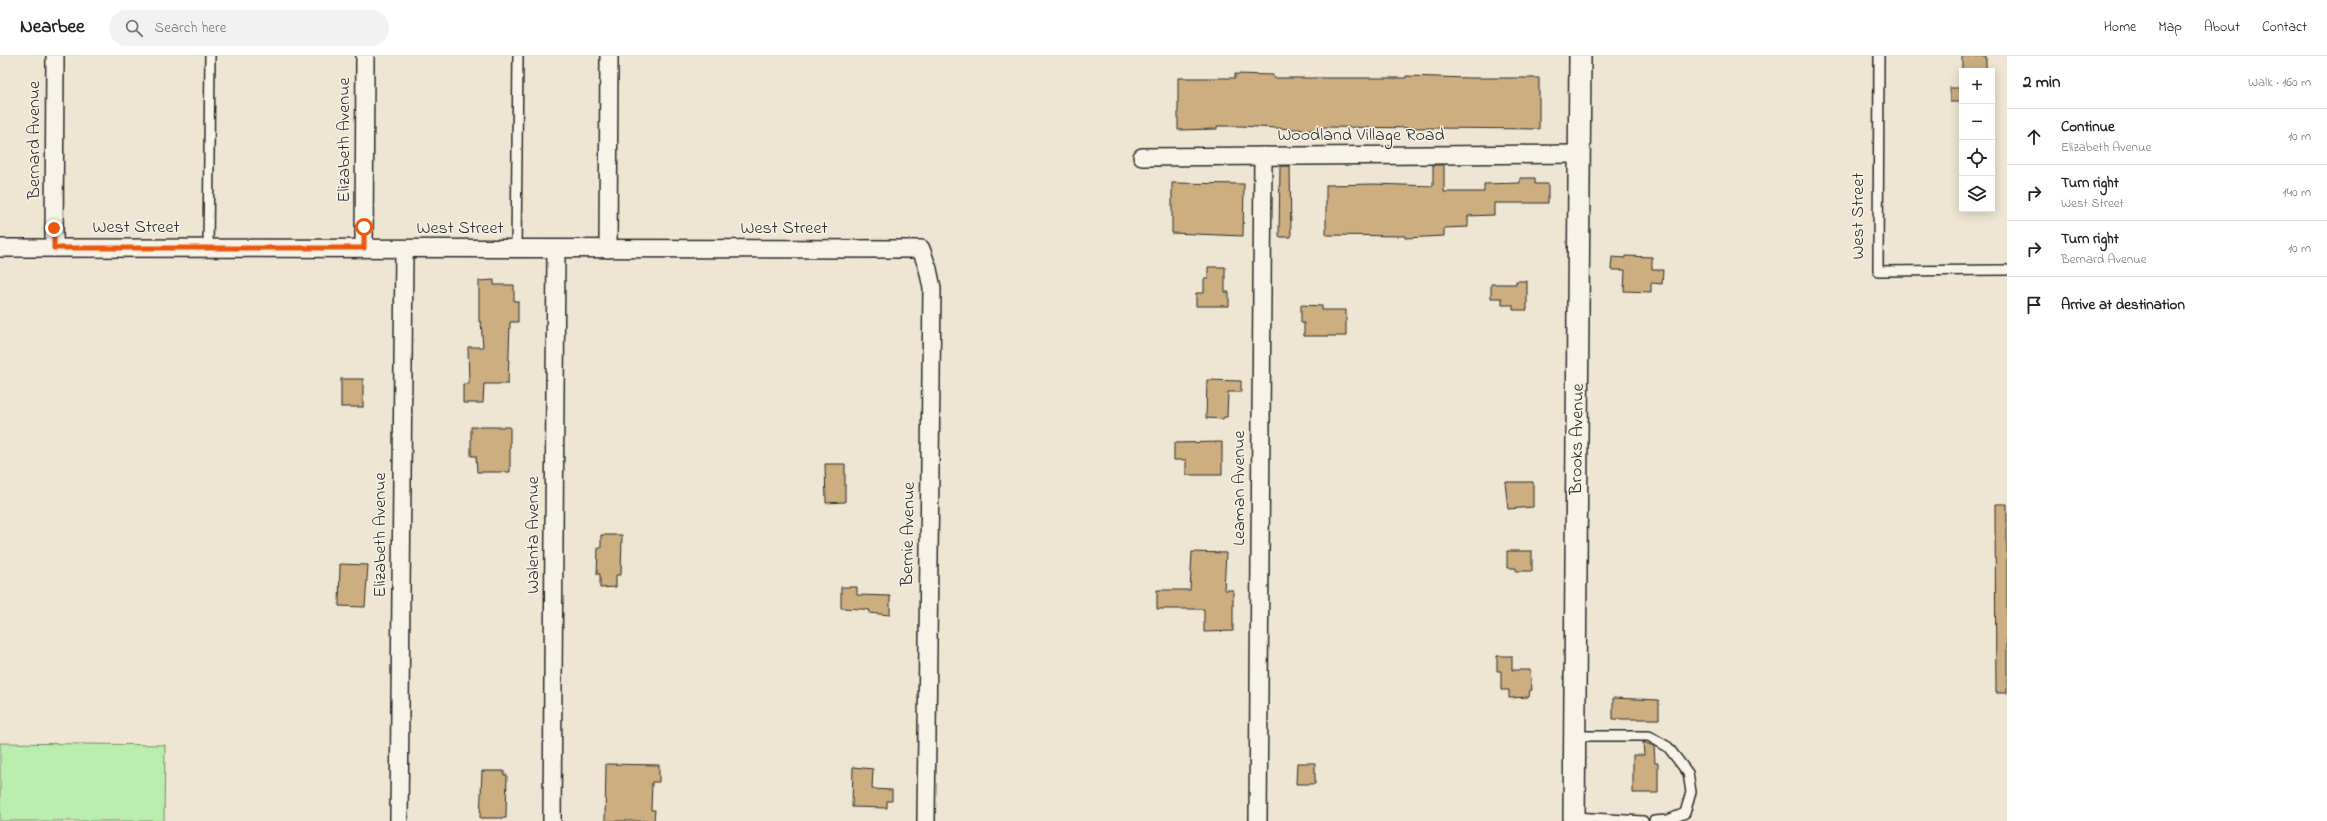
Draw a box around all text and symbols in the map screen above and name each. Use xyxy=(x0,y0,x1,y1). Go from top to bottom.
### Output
search box xyxy=(109,10,389,46)
text: Nearbee xyxy=(20,14,85,41)
icon: search xyxy=(123,17,145,39)
text: Search here xyxy=(155,17,226,39)
text: Home xyxy=(2104,17,2136,38)
text: Map xyxy=(2158,17,2182,38)
text: About xyxy=(2204,17,2240,38)
text: Contact xyxy=(2262,17,2307,38)
map controls xyxy=(1959,68,1995,212)
button: + xyxy=(1959,68,1995,104)
text: 2 min xyxy=(2023,70,2060,95)
text: Walk · 160 m xyxy=(2248,73,2311,92)
street label: Elizabeth Avenue xyxy=(332,77,358,202)
street label: Bernard Avenue xyxy=(22,80,48,200)
button: − xyxy=(1959,104,1995,140)
text: Continue xyxy=(2061,116,2115,138)
street label: Woodland Village Road xyxy=(1277,123,1445,150)
icon: ahead xyxy=(2023,126,2045,148)
text: 10 m xyxy=(2288,127,2311,146)
text: Elizabeth Avenue xyxy=(2061,138,2151,157)
button: locate xyxy=(1959,140,1995,176)
street label: West Street xyxy=(1846,172,1872,260)
text: Turn right xyxy=(2061,172,2119,194)
button: layers xyxy=(1959,176,1995,212)
icon: right xyxy=(2023,182,2045,204)
text: 140 m xyxy=(2283,183,2311,202)
text: West Street xyxy=(2061,194,2124,213)
street label: West Street xyxy=(92,215,180,241)
street label: West Street xyxy=(416,216,504,242)
street label: West Street xyxy=(740,216,828,242)
route start xyxy=(355,218,373,236)
route end xyxy=(45,219,63,237)
text: Turn right xyxy=(2061,228,2119,250)
icon: right xyxy=(2023,238,2045,260)
text: 10 m xyxy=(2288,239,2311,258)
text: Bernard Avenue xyxy=(2061,250,2147,269)
icon: arrive xyxy=(2023,294,2045,316)
text: Arrive at destination xyxy=(2061,294,2185,316)
street label: Brooks Avenue xyxy=(1564,382,1592,496)
street label: Leaman Avenue xyxy=(1227,429,1253,546)
street label: Elizabeth Avenue xyxy=(368,472,394,597)
street label: Walenta Avenue xyxy=(521,475,547,594)
street label: Bernie Avenue xyxy=(895,481,923,587)

